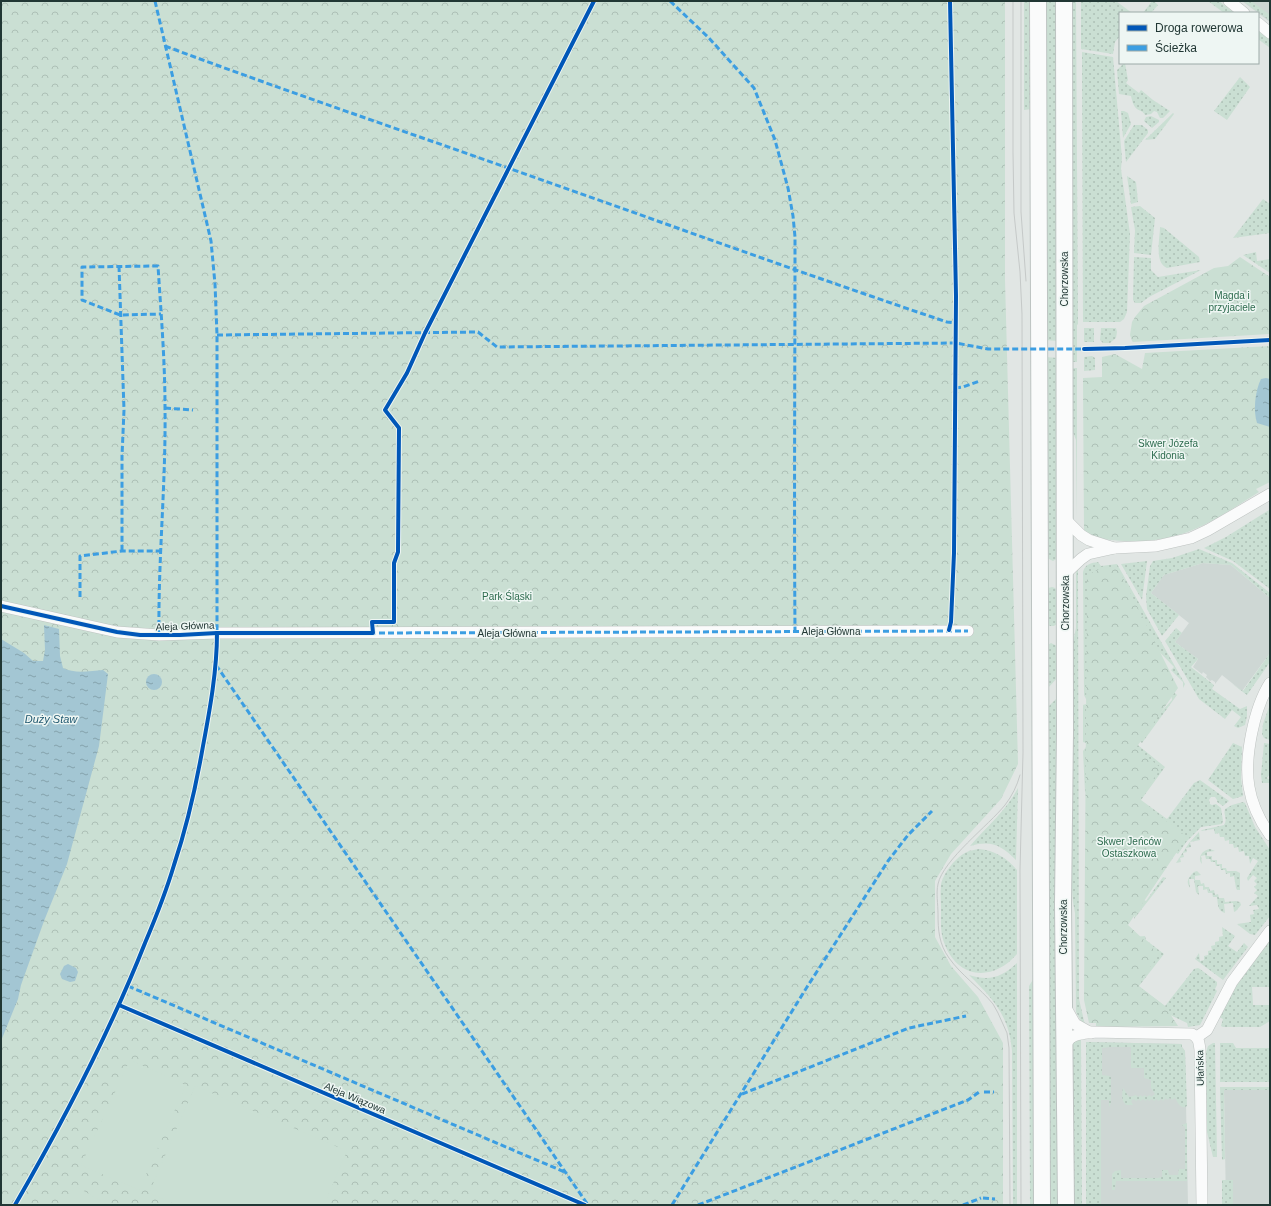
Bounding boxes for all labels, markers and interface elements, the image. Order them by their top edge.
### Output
legend [1119,12,1259,64]
text: Droga rowerowa [1155,21,1243,35]
text: Ścieżka [1155,40,1197,55]
street label: Chorzowska [1059,251,1070,307]
park label: Magda i przyjaciele [1208,290,1256,313]
park label: Skwer Józefa Kidonia [1138,438,1198,461]
street label: Chorzowska [1060,575,1071,631]
park label: Park Śląski [482,590,532,602]
street label: Aleja Główna [155,619,215,633]
street label: Aleja Główna [802,626,861,637]
street label: Aleja Główna [478,628,537,639]
water label: Duży Staw [25,713,78,725]
park label: Skwer Jeńców Ostaszkowa [1097,836,1162,859]
street label: Chorzowska [1058,899,1069,955]
street label: Ułańska [1194,1049,1206,1086]
street label: Aleja Wiązowa [323,1080,388,1116]

